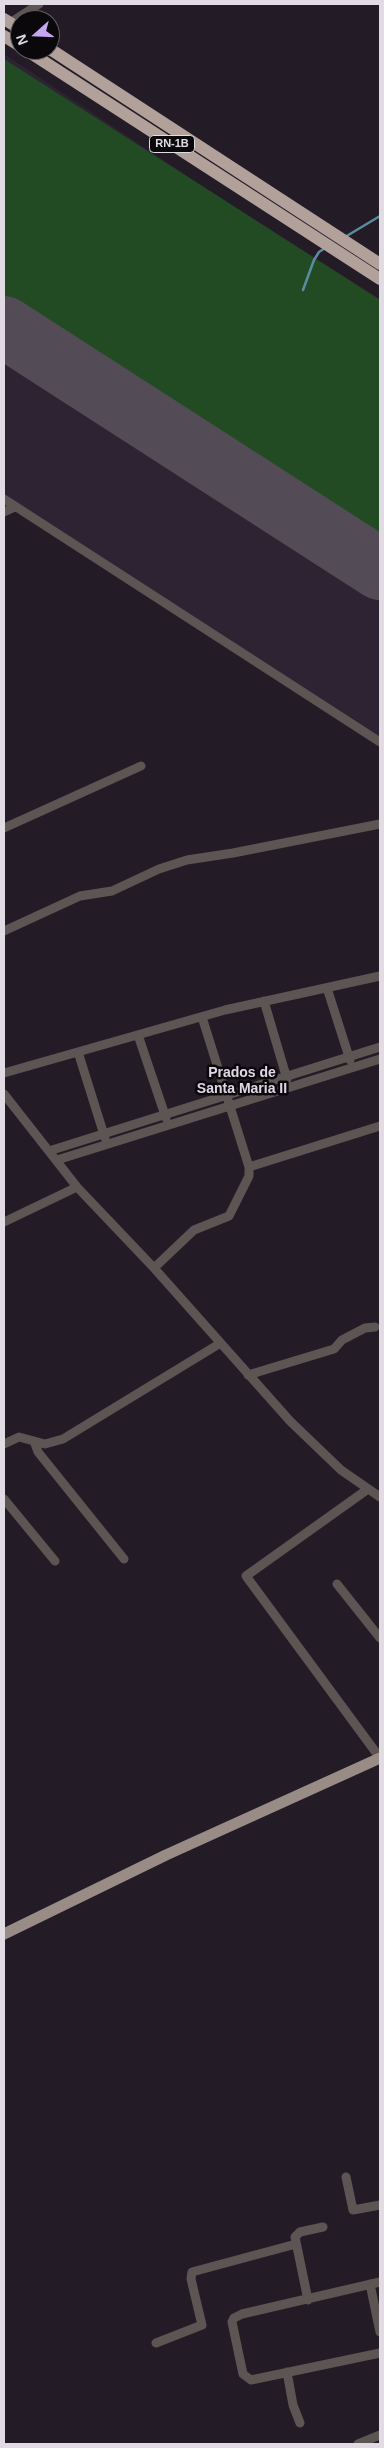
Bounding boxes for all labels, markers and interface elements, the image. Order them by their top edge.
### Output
north arrow [10,10,60,60]
text: N [13,32,31,47]
road number: RN-1B [150,136,194,152]
district label: Prados de Santa Maria II [197,1065,287,1098]

